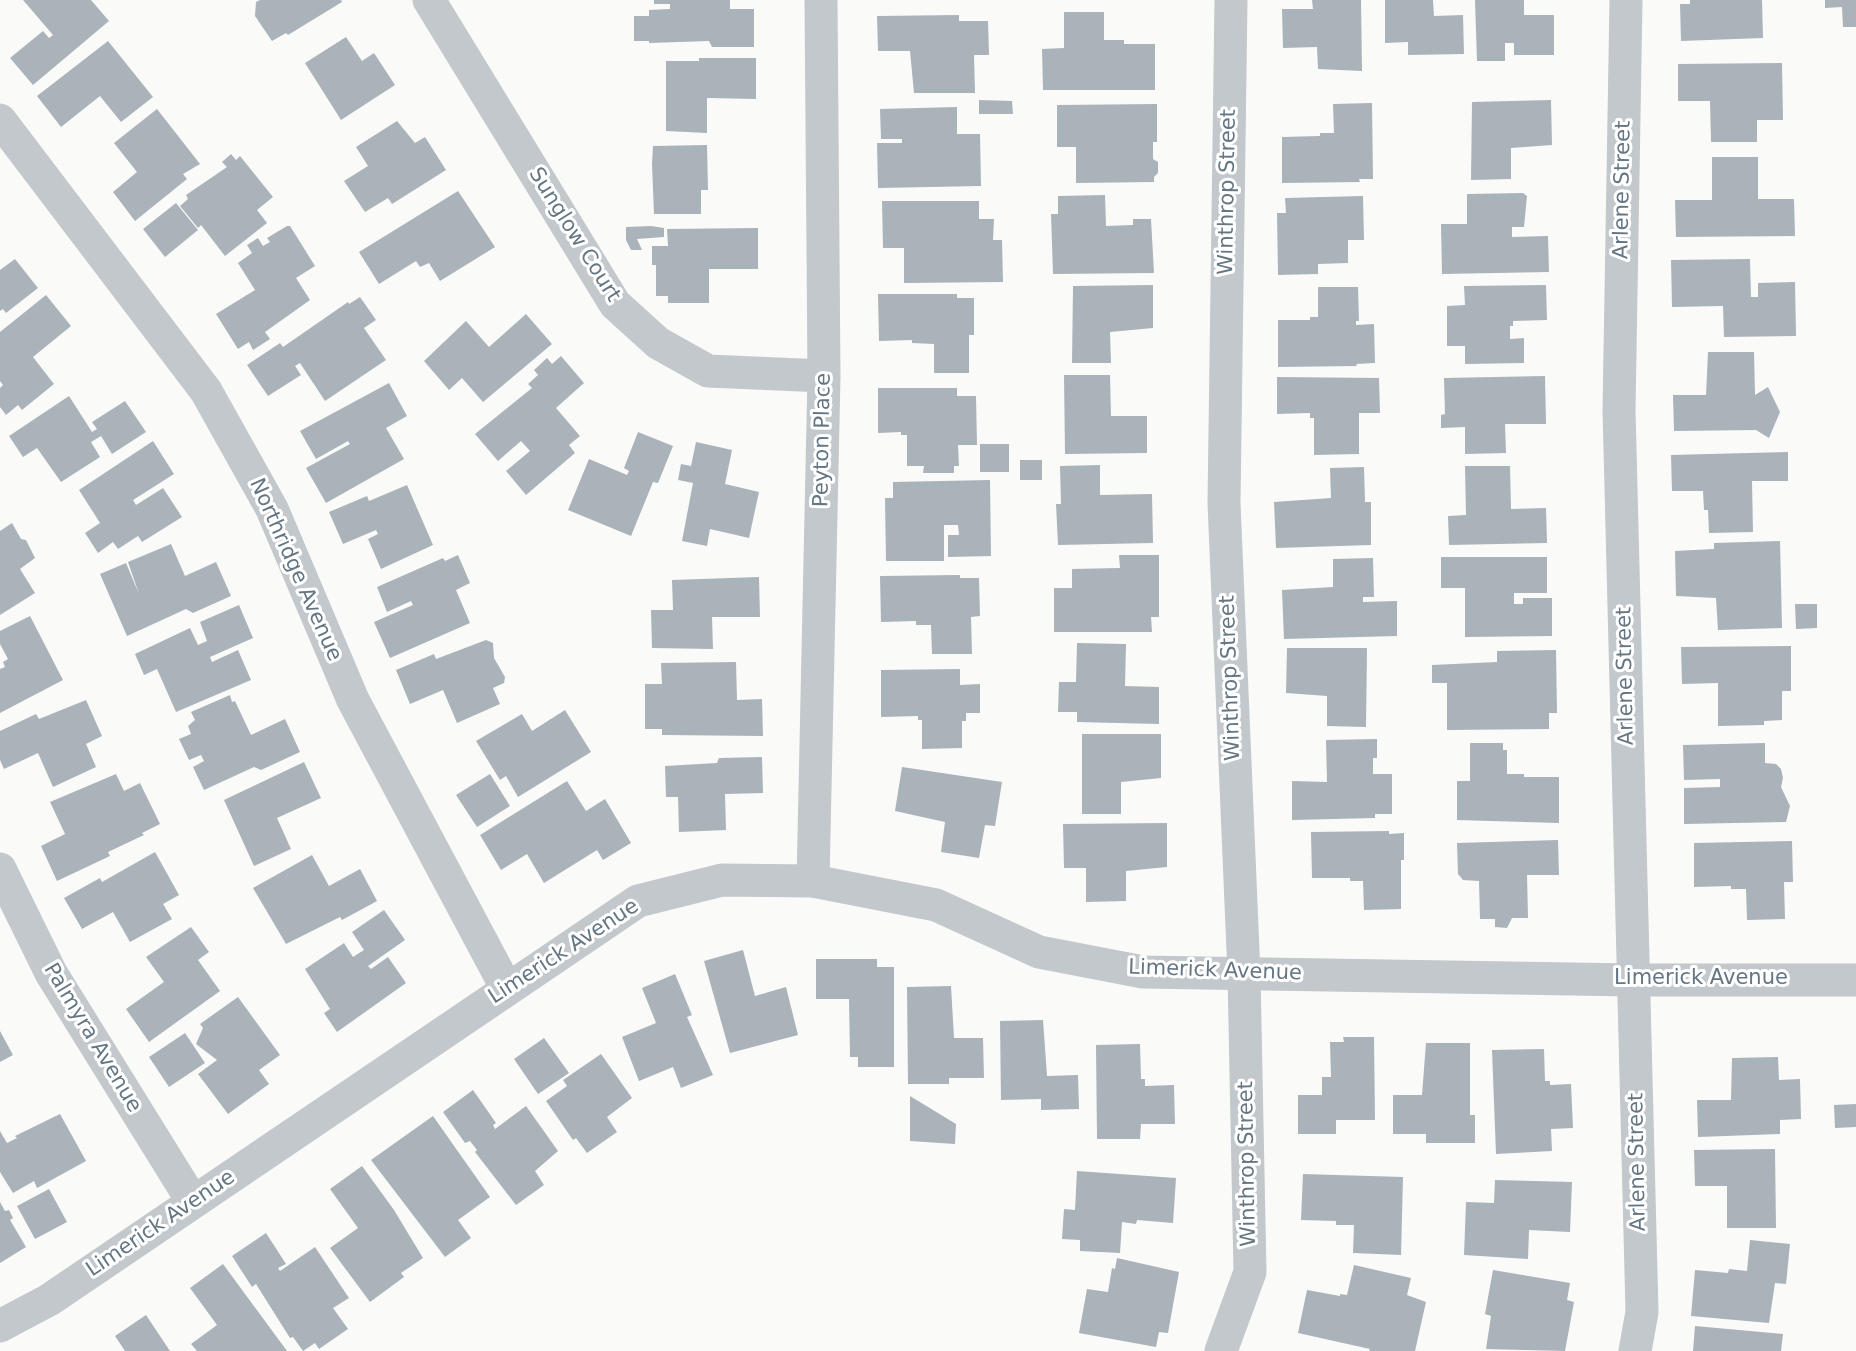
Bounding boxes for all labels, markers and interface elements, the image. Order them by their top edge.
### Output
street label: Winthrop Street [1214,109,1242,275]
street label: Arlene Street [1609,121,1637,259]
street label: Sunglow Court [523,163,625,307]
street label: Peyton Place [809,373,837,507]
street label: Northridge Avenue [243,475,347,665]
street label: Winthrop Street [1216,595,1246,761]
street label: Arlene Street [1612,607,1640,745]
street label: Limerick Avenue [484,894,644,1010]
street label: Limerick Avenue [1128,955,1302,987]
street label: Palmyra Avenue [38,959,146,1117]
street label: Limerick Avenue [1614,966,1788,992]
street label: Winthrop Street [1234,1081,1262,1247]
street label: Arlene Street [1624,1093,1652,1231]
street label: Limerick Avenue [82,1165,240,1283]

